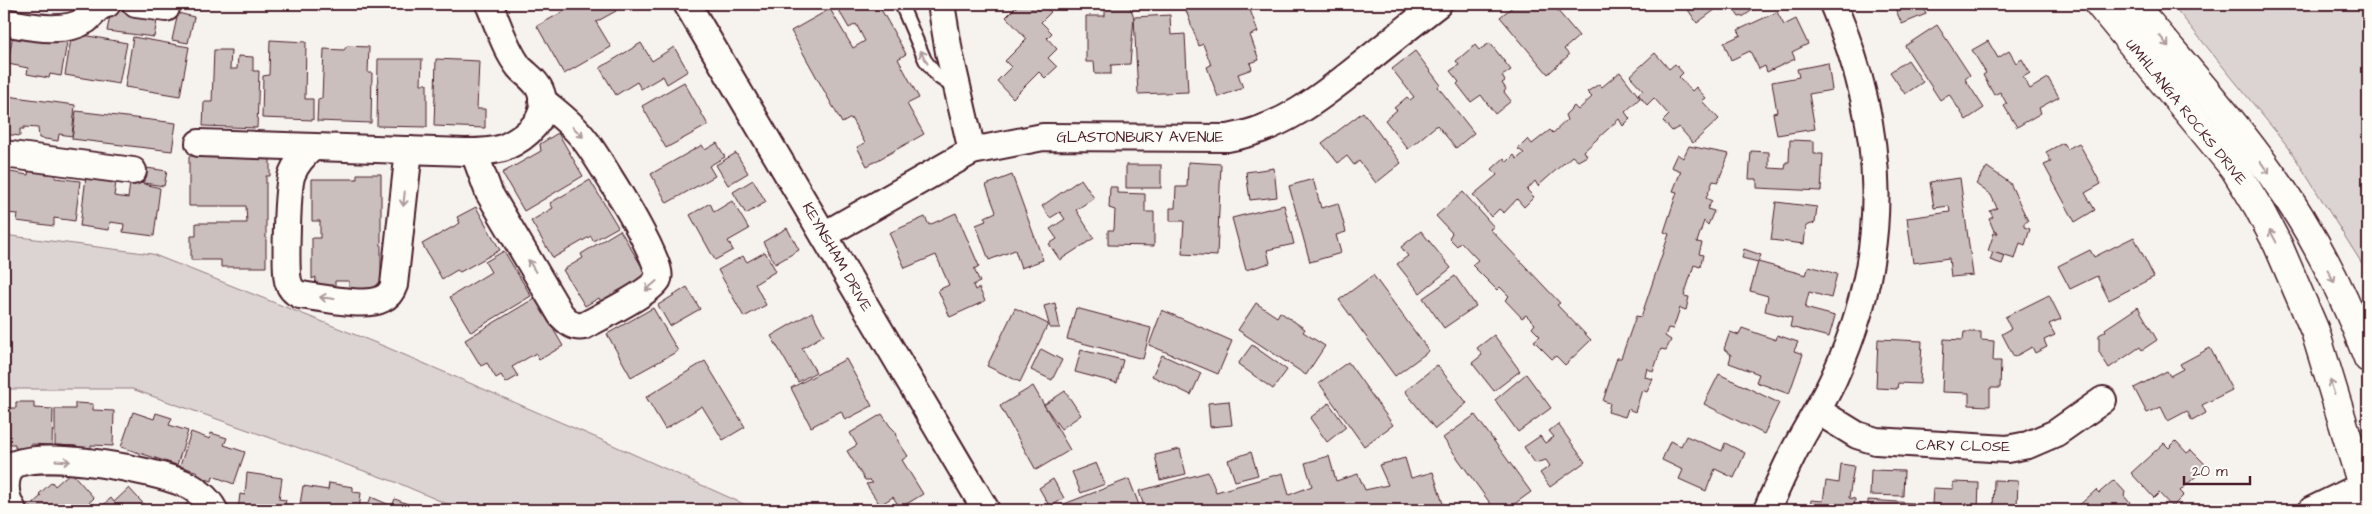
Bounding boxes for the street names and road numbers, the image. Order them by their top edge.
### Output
street label: UMHLANGA ROCKS DRIVE [2120,35,2252,190]
street label: GLASTONBURY AVENUE [1056,127,1224,148]
street label: KEYNSHAM DRIVE [797,198,877,316]
street label: CARY CLOSE [1916,435,2011,457]

